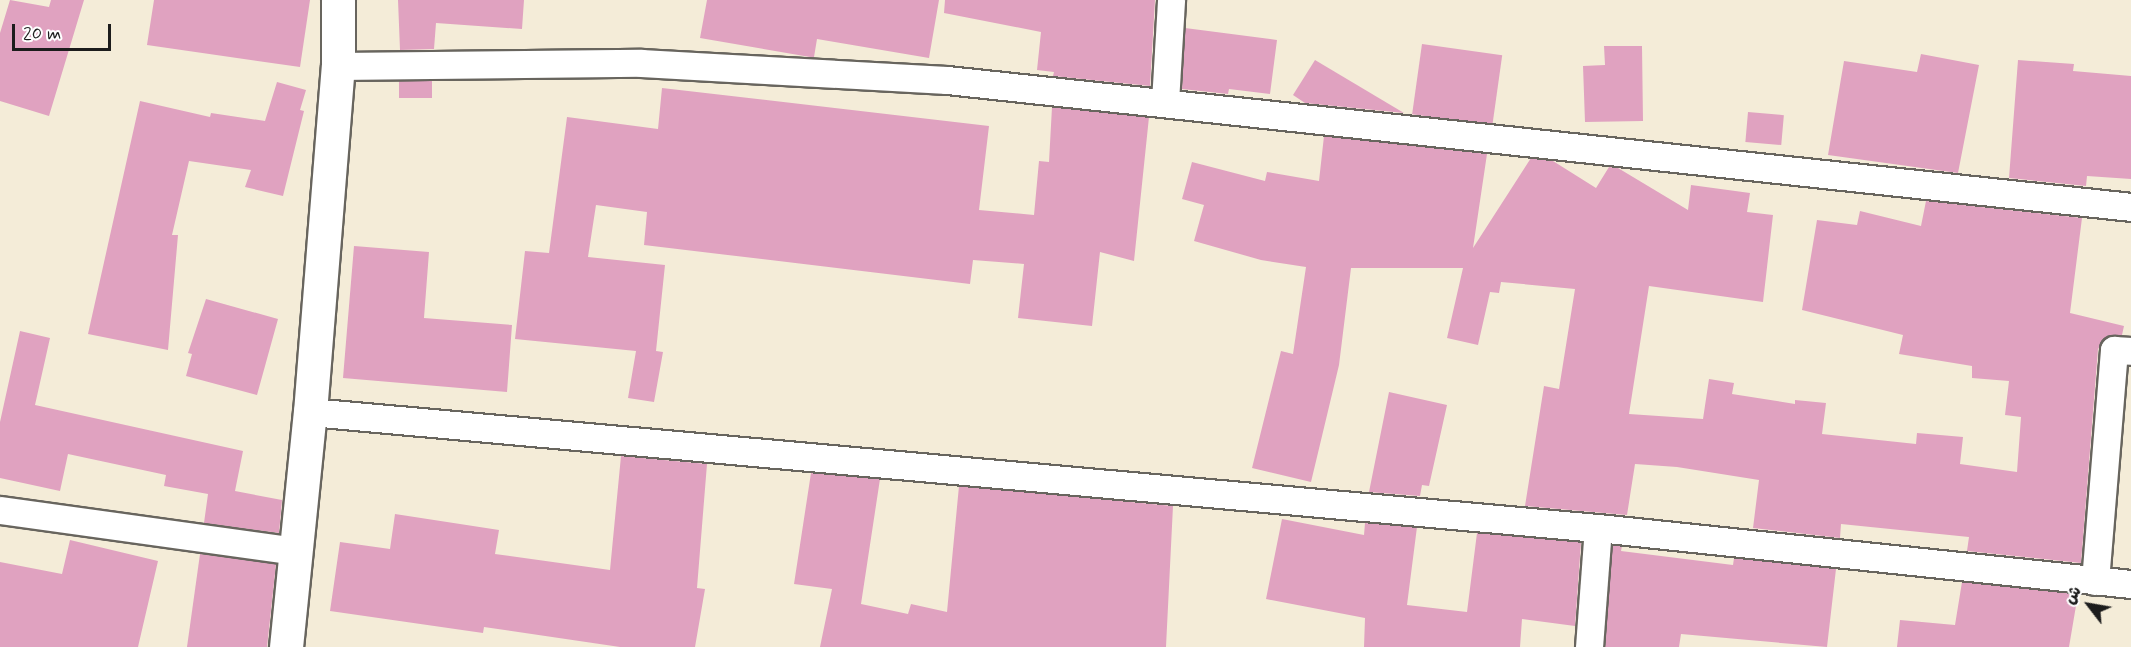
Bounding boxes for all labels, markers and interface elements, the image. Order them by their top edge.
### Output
scale bar [15,12,114,50]
text: 20 m [23,22,61,46]
north arrow [2059,575,2119,635]
text: ش [2060,583,2087,608]

